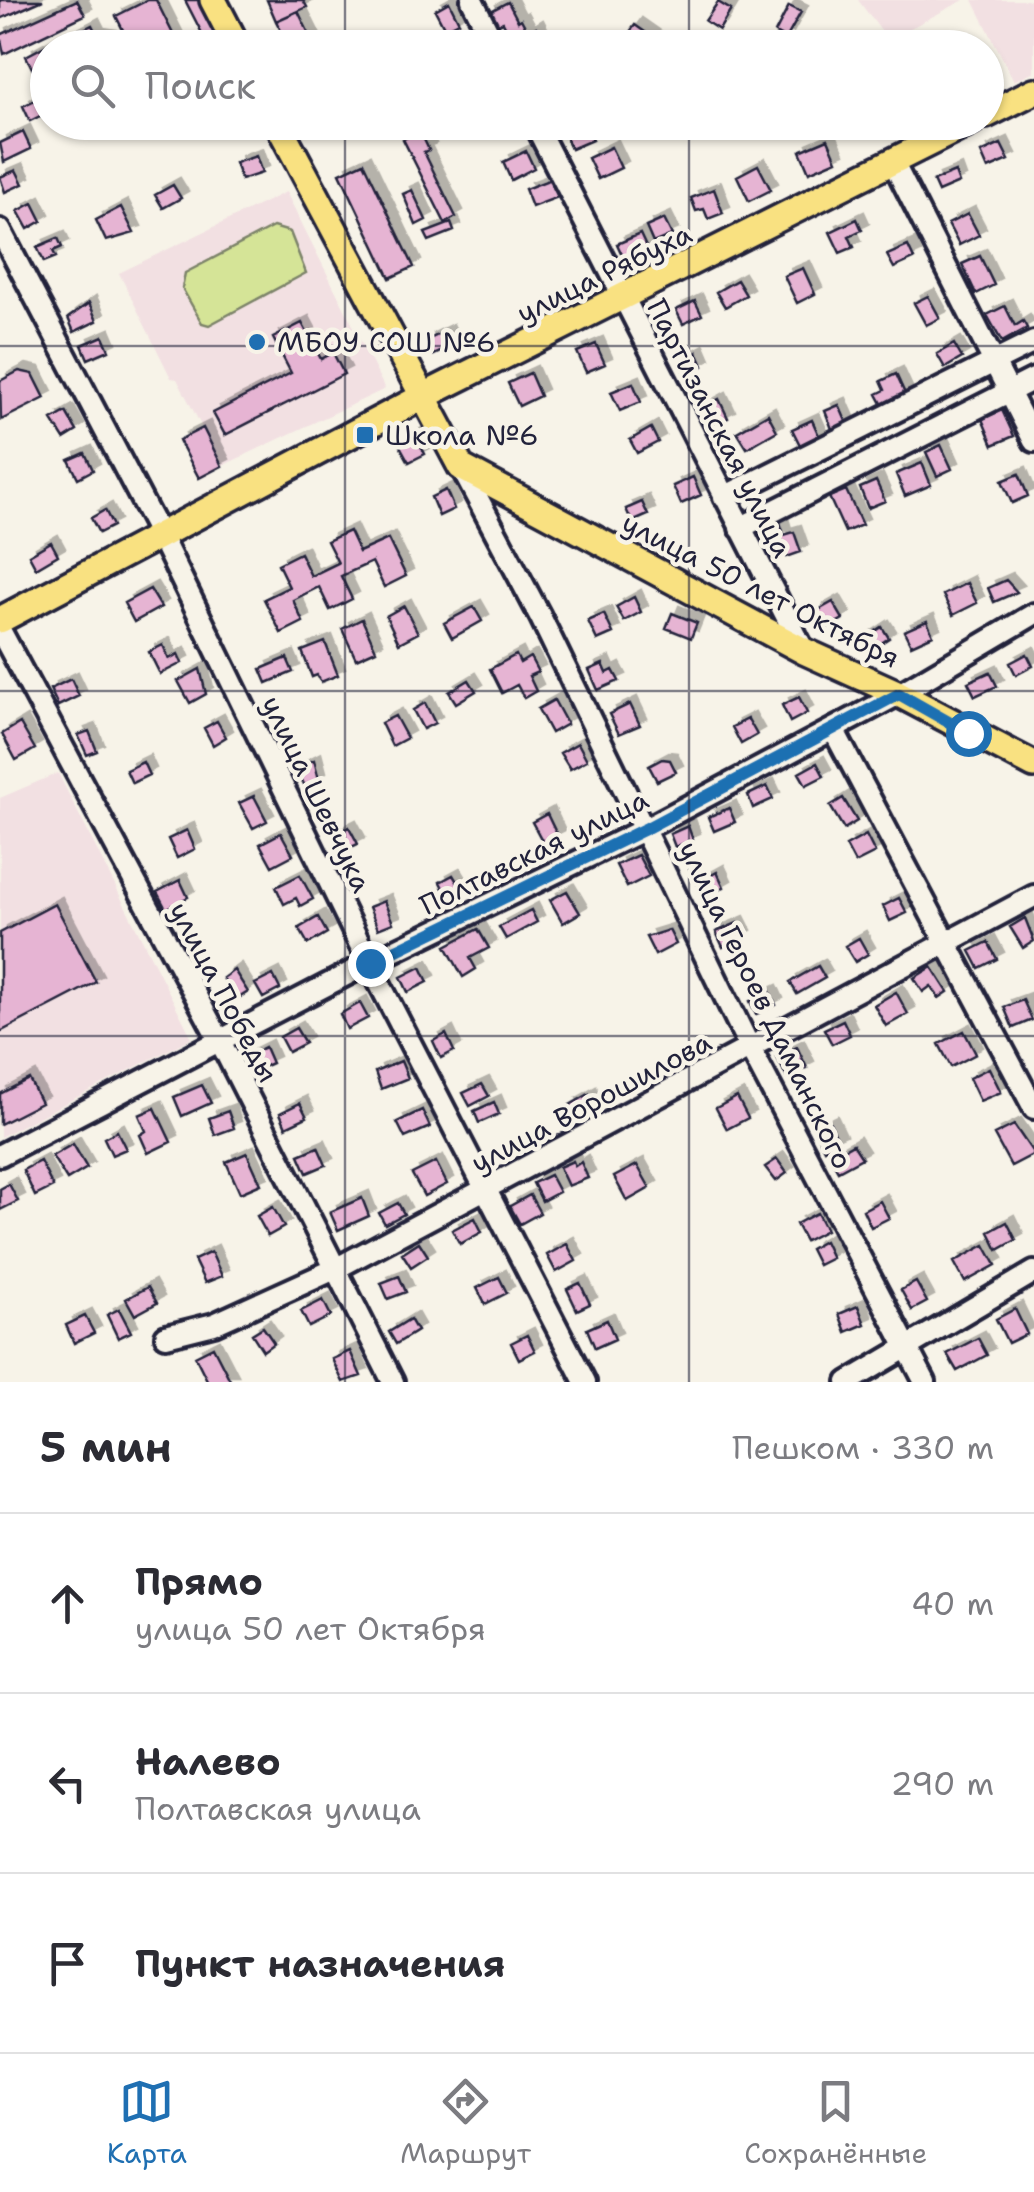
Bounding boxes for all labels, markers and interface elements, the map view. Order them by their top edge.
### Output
search box [30,30,1004,140]
icon: search [65,58,120,113]
text: Поиск [145,60,256,111]
street label: улица Рябуха [510,214,698,332]
street label: Партизанская улица [638,292,802,564]
place label: МБОУ СОШ №6 [277,323,496,361]
marker: МБОУ СОШ №6 [246,331,268,353]
place label: Школа №6 [385,416,539,454]
marker: Школа №6 [354,424,376,446]
street label: улица 50 лет Октября [616,503,906,677]
street label: улица Шевчука [253,689,381,899]
route start [946,711,992,757]
street label: Полтавская улица [413,780,655,924]
street label: улица Героев Даманского [670,835,862,1175]
street label: улица Победы [160,895,288,1089]
route end [348,941,394,987]
street label: улица Ворошилова [464,1022,718,1182]
text: 5 мин [40,1419,172,1475]
text: Пешком · 330 m [732,1426,994,1469]
text: Прямо [135,1556,263,1607]
icon: ahead [40,1576,95,1631]
text: 40 m [911,1582,994,1625]
text: улица 50 лет Октября [135,1607,486,1650]
text: Налево [135,1736,281,1787]
icon: left [40,1756,95,1811]
text: 290 m [891,1762,994,1805]
text: Полтавская улица [135,1787,421,1830]
icon: arrive [40,1936,95,1991]
text: Пункт назначения [135,1938,505,1989]
tab: Карта [107,2074,187,2172]
tab: Маршрут [400,2074,531,2172]
tab: Сохранённые [744,2074,927,2172]

